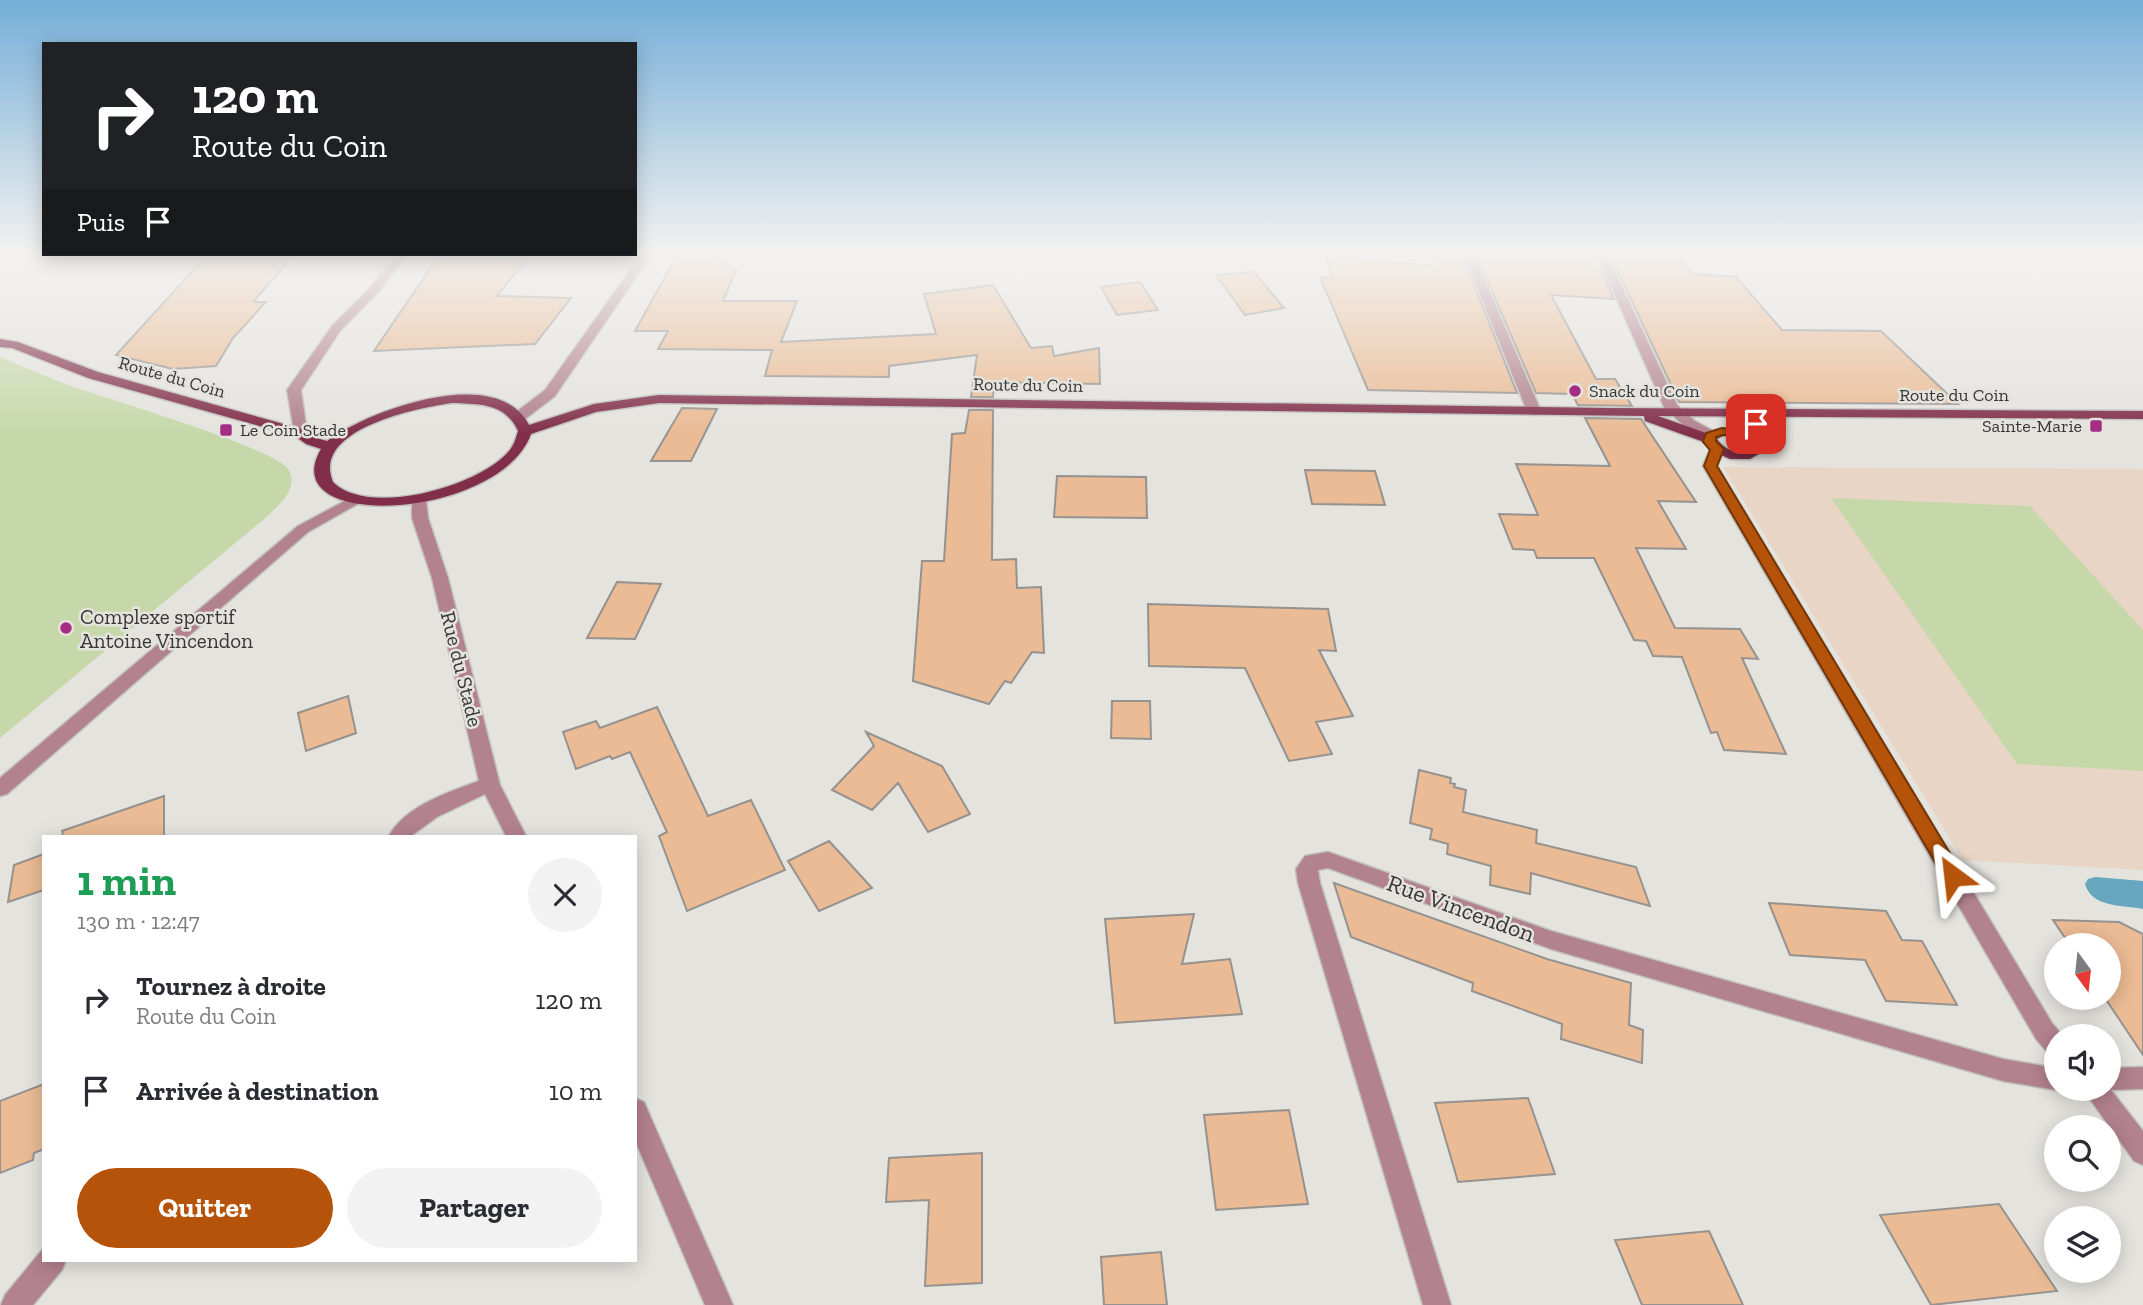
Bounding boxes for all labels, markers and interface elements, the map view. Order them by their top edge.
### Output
text: 120 m [192,67,318,126]
icon: right [77,70,168,161]
text: Route du Coin [192,127,387,165]
icon: arrive [139,203,177,241]
text: Puis [77,206,125,238]
street label: Route du Coin [116,351,228,403]
street label: Route du Coin [973,373,1084,397]
place label: Snack du Coin [1589,380,1700,402]
marker: Snack du Coin [1567,383,1583,399]
street label: Route du Coin [1899,384,2010,406]
pin [1726,394,1786,454]
icon: arrive [1737,405,1775,443]
place label: Sainte-Marie [1982,415,2082,437]
marker: Sainte-Marie [2088,418,2104,434]
place label: Le Coin Stade [240,419,346,441]
marker: Le Coin Stade [218,422,234,438]
place label: Complexe sportif Antoine Vincendon [80,604,253,653]
street label: Rue du Stade [436,609,488,729]
marker: Complexe sportif Antoine Vincendon [58,620,74,636]
position arrow [1916,839,1990,913]
text: 1 min [77,855,176,906]
button: close [528,858,602,932]
street label: Rue Vincendon [1383,868,1539,948]
text: 130 m · 12:47 [77,907,200,935]
north arrow [2044,933,2121,1010]
map controls [2044,933,2121,1283]
text: Tournez à droite [136,970,326,1002]
icon: right [77,981,115,1019]
text: 120 m [535,984,602,1016]
text: Route du Coin [136,1002,276,1030]
button: sound [2044,1024,2121,1101]
icon: arrive [77,1072,115,1110]
text: Arrivée à destination [136,1075,379,1107]
text: 10 m [549,1075,602,1107]
button: search [2044,1115,2121,1192]
button: Quitter [77,1168,333,1248]
button: Partager [347,1168,602,1248]
button: layers [2044,1206,2121,1283]

